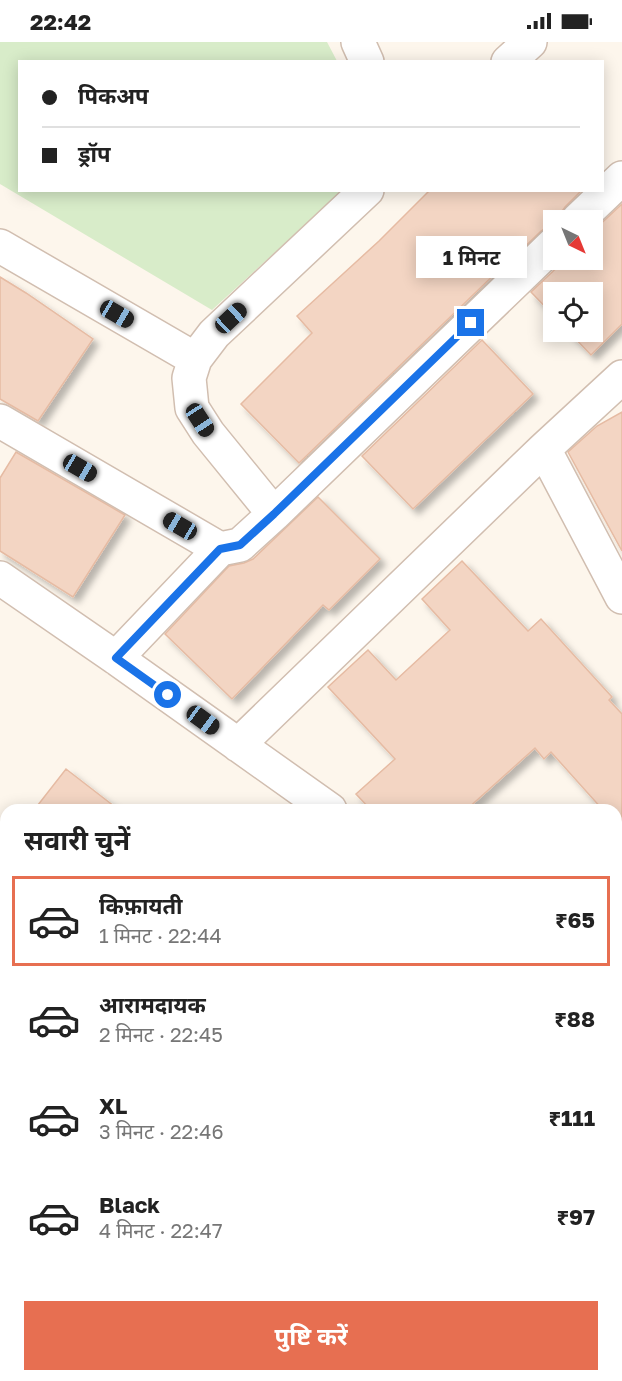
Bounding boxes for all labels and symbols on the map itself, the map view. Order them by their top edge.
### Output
north arrow [543,210,603,270]
callout: 1 मिनट [416,236,526,278]
car [97,297,137,331]
car [212,299,250,337]
route end [457,309,484,336]
car [183,400,217,440]
car [60,451,100,485]
car [160,509,200,543]
route start [154,681,181,708]
car [183,702,223,738]

